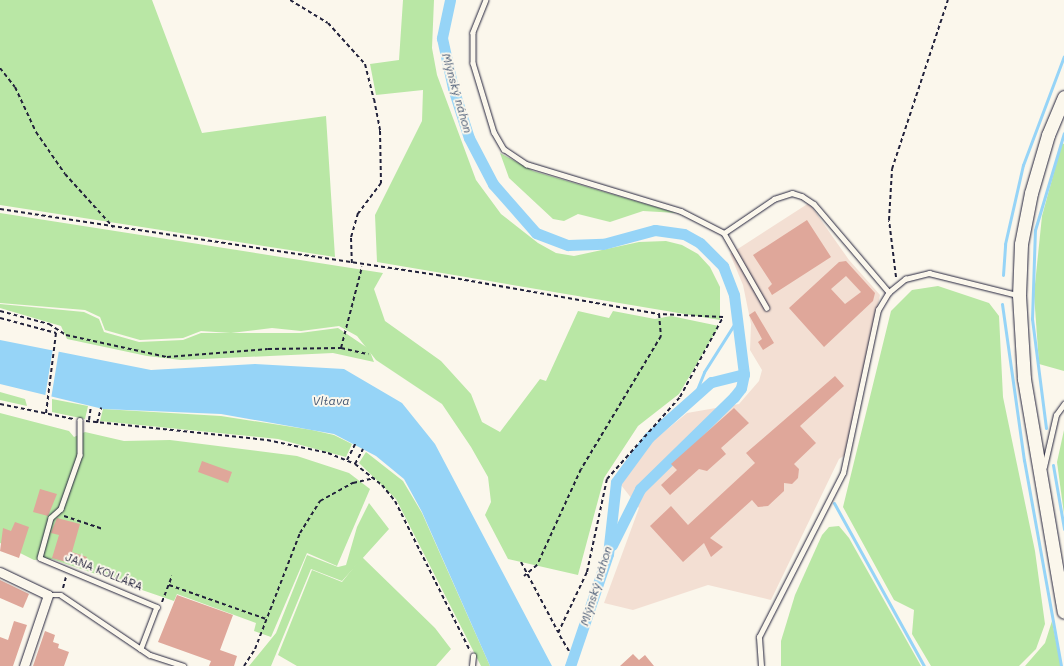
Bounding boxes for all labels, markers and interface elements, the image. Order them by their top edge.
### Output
water label: Mlýnský náhon [439,51,475,135]
water label: Vltava [312,394,350,408]
water label: Mlýnský náhon [577,544,615,628]
street label: JANA KOLLÁRA [63,550,145,594]

